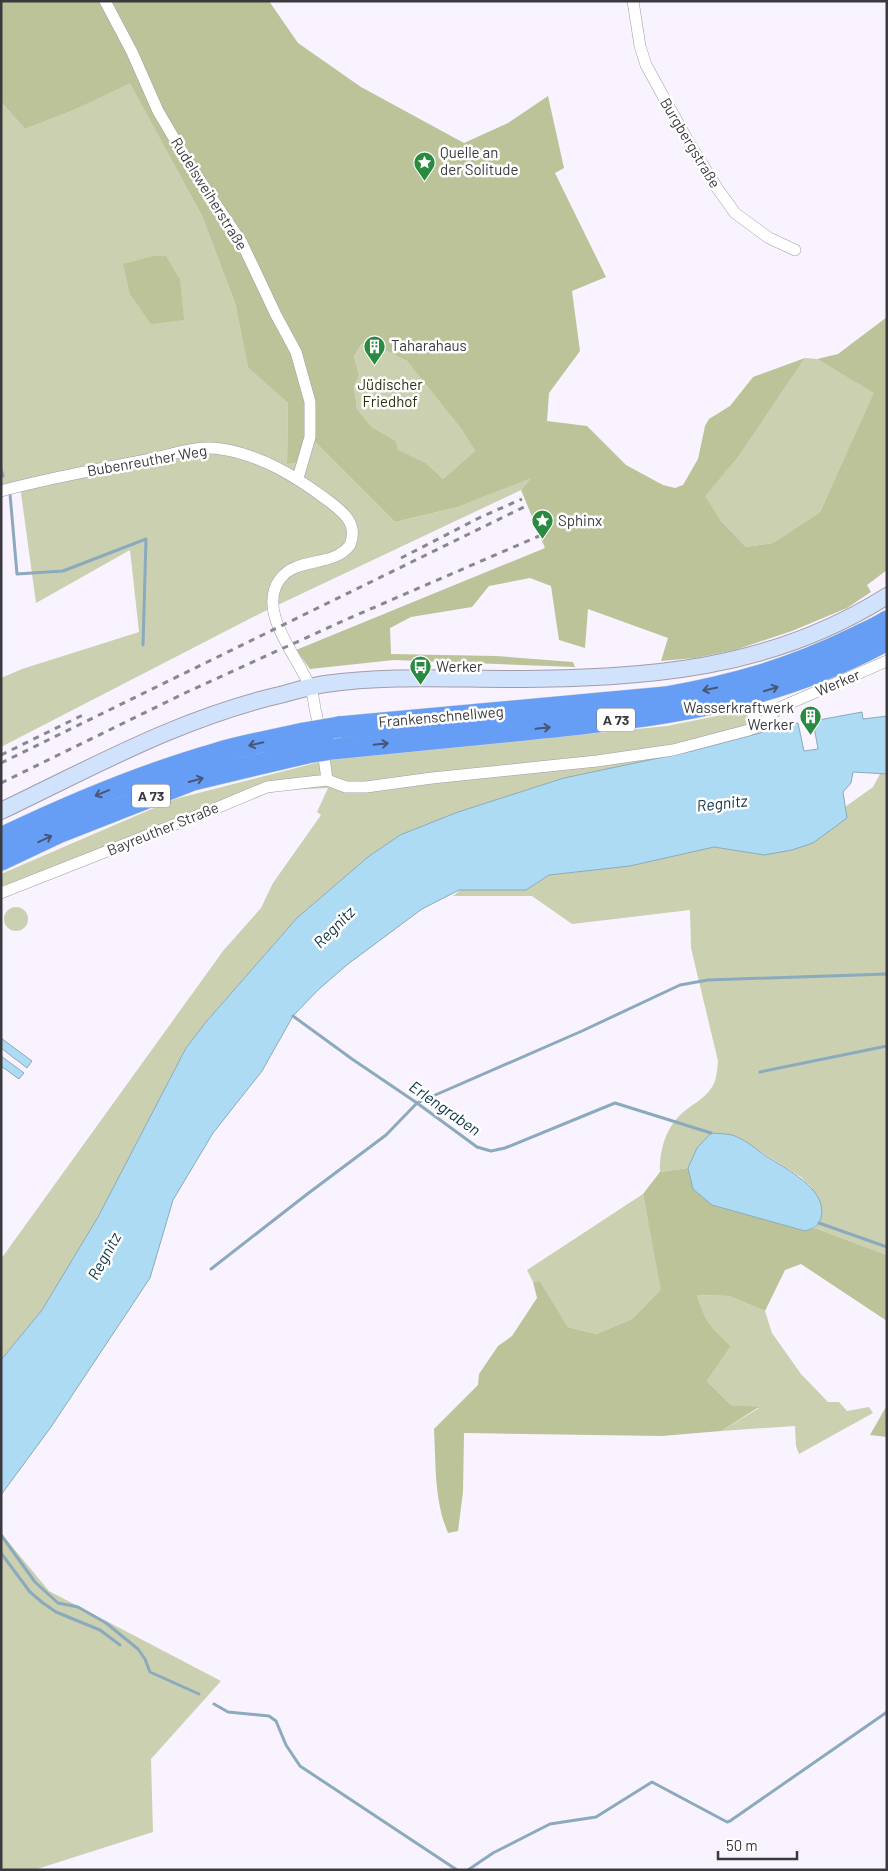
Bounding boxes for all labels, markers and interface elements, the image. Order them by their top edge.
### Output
street label: Burgbergstraße [657,94,725,191]
street label: Rudelsweiherstraße [168,134,252,253]
place label: Quelle an der Solitude [440,143,519,178]
place icon: Quelle an der Solitude [412,150,436,181]
building icon: Taharahaus [363,334,387,365]
place label: Taharahaus [391,336,467,354]
park label: Jüdischer Friedhof [357,375,423,410]
street label: Bubenreuther Weg [86,441,208,479]
place icon: Sphinx [530,509,554,540]
place label: Sphinx [558,511,602,529]
bus stop icon: Werker [408,655,432,686]
place label: Werker [436,657,483,675]
street label: Werker [813,664,863,699]
one-way arrow [763,684,779,694]
one-way arrow [702,685,718,694]
place label: Wasserkraftwerk Werker [683,698,795,733]
street label: Frankenschnellweg [378,702,504,730]
building icon: Wasserkraftwerk Werker [798,705,822,736]
road number: A 73 [597,708,635,732]
one-way arrow [534,723,550,733]
one-way arrow [373,739,389,749]
one-way arrow [248,740,264,749]
one-way arrow [188,774,204,784]
road number: A 73 [132,784,170,808]
one-way arrow [95,789,110,799]
water label: Regnitz [696,790,749,815]
street label: Bayreuther Straße [104,797,221,859]
one-way arrow [37,834,52,843]
water label: Regnitz [309,901,359,951]
water label: Erlengraben [406,1076,485,1139]
water label: Regnitz [83,1228,125,1283]
scale bar [718,1828,797,1860]
text: 50 m [726,1836,758,1854]

